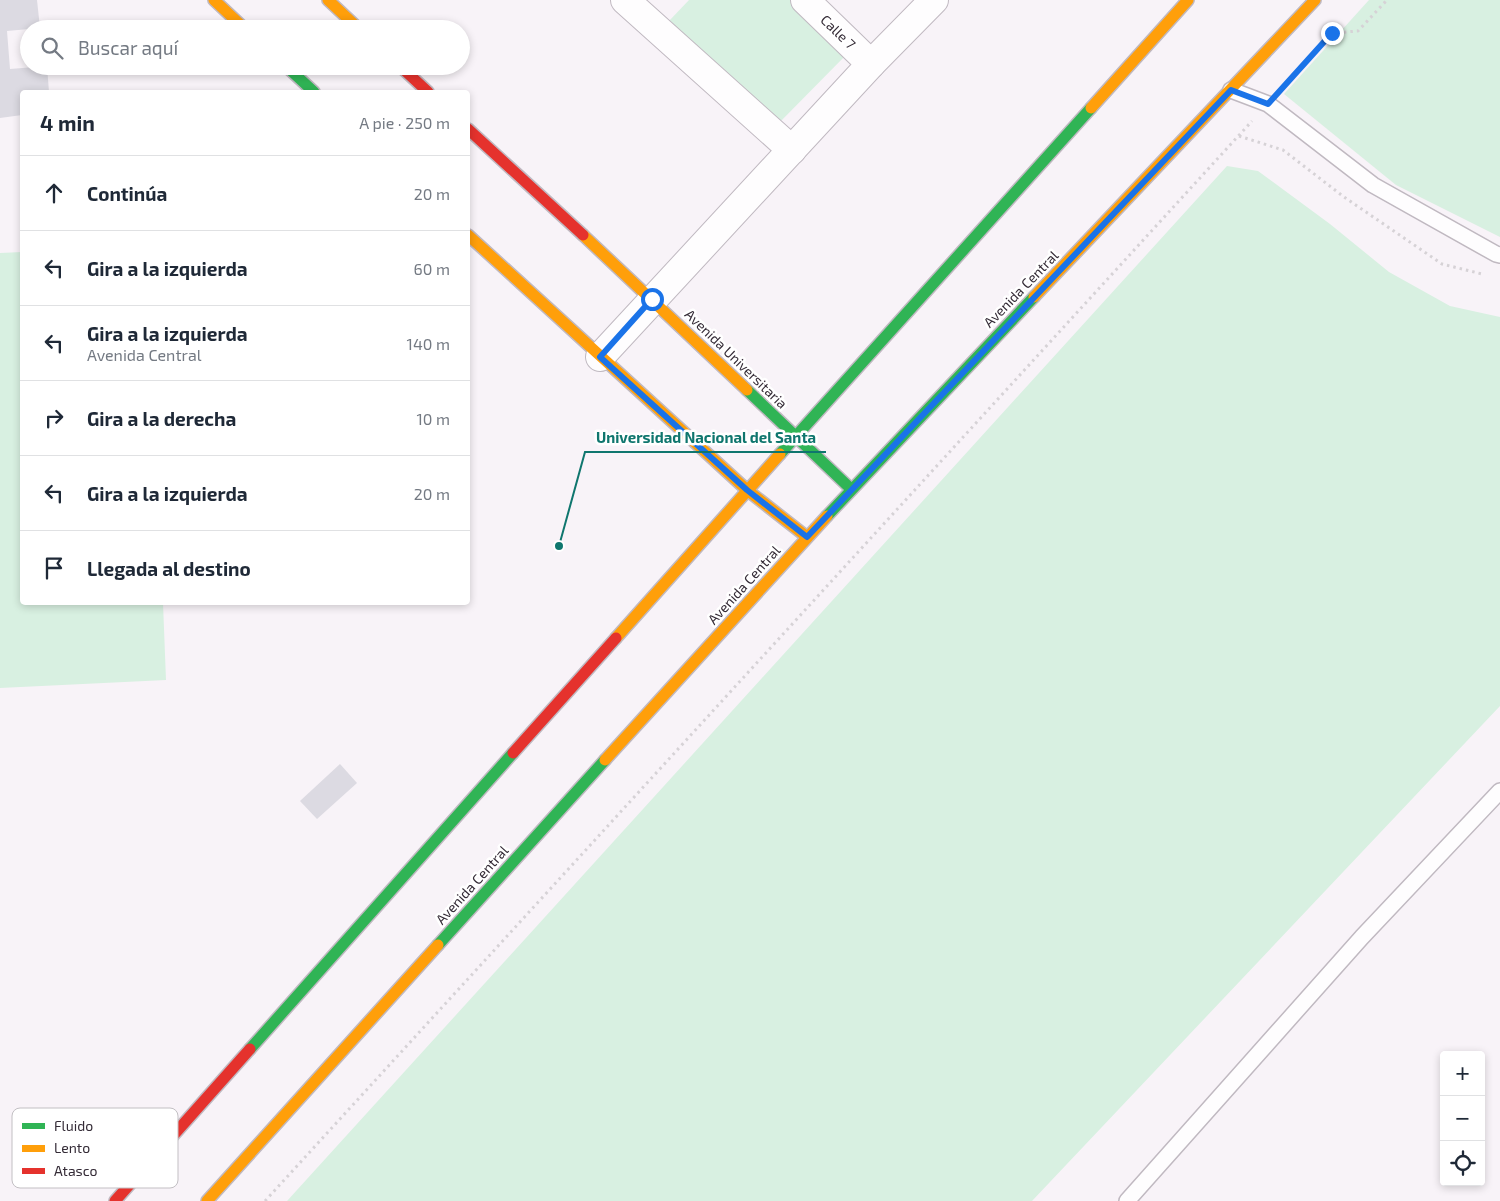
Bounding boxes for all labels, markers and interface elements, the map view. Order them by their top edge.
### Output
street label: Calle 7 [817,11,859,52]
search box [20,20,470,75]
route end [1321,22,1344,45]
icon: search [38,34,66,62]
text: Buscar aquí [78,36,178,59]
text: 4 min [40,110,95,135]
text: A pie · 250 m [359,113,450,132]
icon: ahead [40,179,68,207]
text: Continúa [87,182,167,205]
text: 20 m [414,184,450,203]
street label: Avenida Central [980,246,1062,331]
icon: left [40,254,68,282]
text: Gira a la izquierda [87,257,248,280]
text: 60 m [414,259,450,278]
route start [641,288,664,311]
street label: Avenida Universitaria [682,305,791,412]
text: Gira a la izquierda [87,322,248,345]
icon: left [40,329,68,357]
text: 140 m [407,334,450,353]
text: Avenida Central [87,345,201,364]
icon: right [40,404,68,432]
text: Gira a la derecha [87,407,236,430]
text: 10 m [416,409,450,428]
callout: Universidad Nacional del Santa [585,422,826,452]
text: Universidad Nacional del Santa [596,428,816,446]
icon: left [40,479,68,507]
text: Gira a la izquierda [87,482,248,505]
text: 20 m [414,484,450,503]
street label: Avenida Central [704,541,784,628]
icon: arrive [40,554,68,582]
text: Llegada al destino [87,557,251,580]
street label: Avenida Central [432,841,512,928]
map controls [1440,1051,1485,1186]
button: + [1440,1051,1485,1096]
button: − [1440,1096,1485,1141]
legend [12,1108,178,1188]
text: Fluido [54,1117,93,1134]
text: Lento [54,1139,90,1156]
button: locate [1440,1141,1485,1186]
text: Atasco [54,1162,97,1179]

